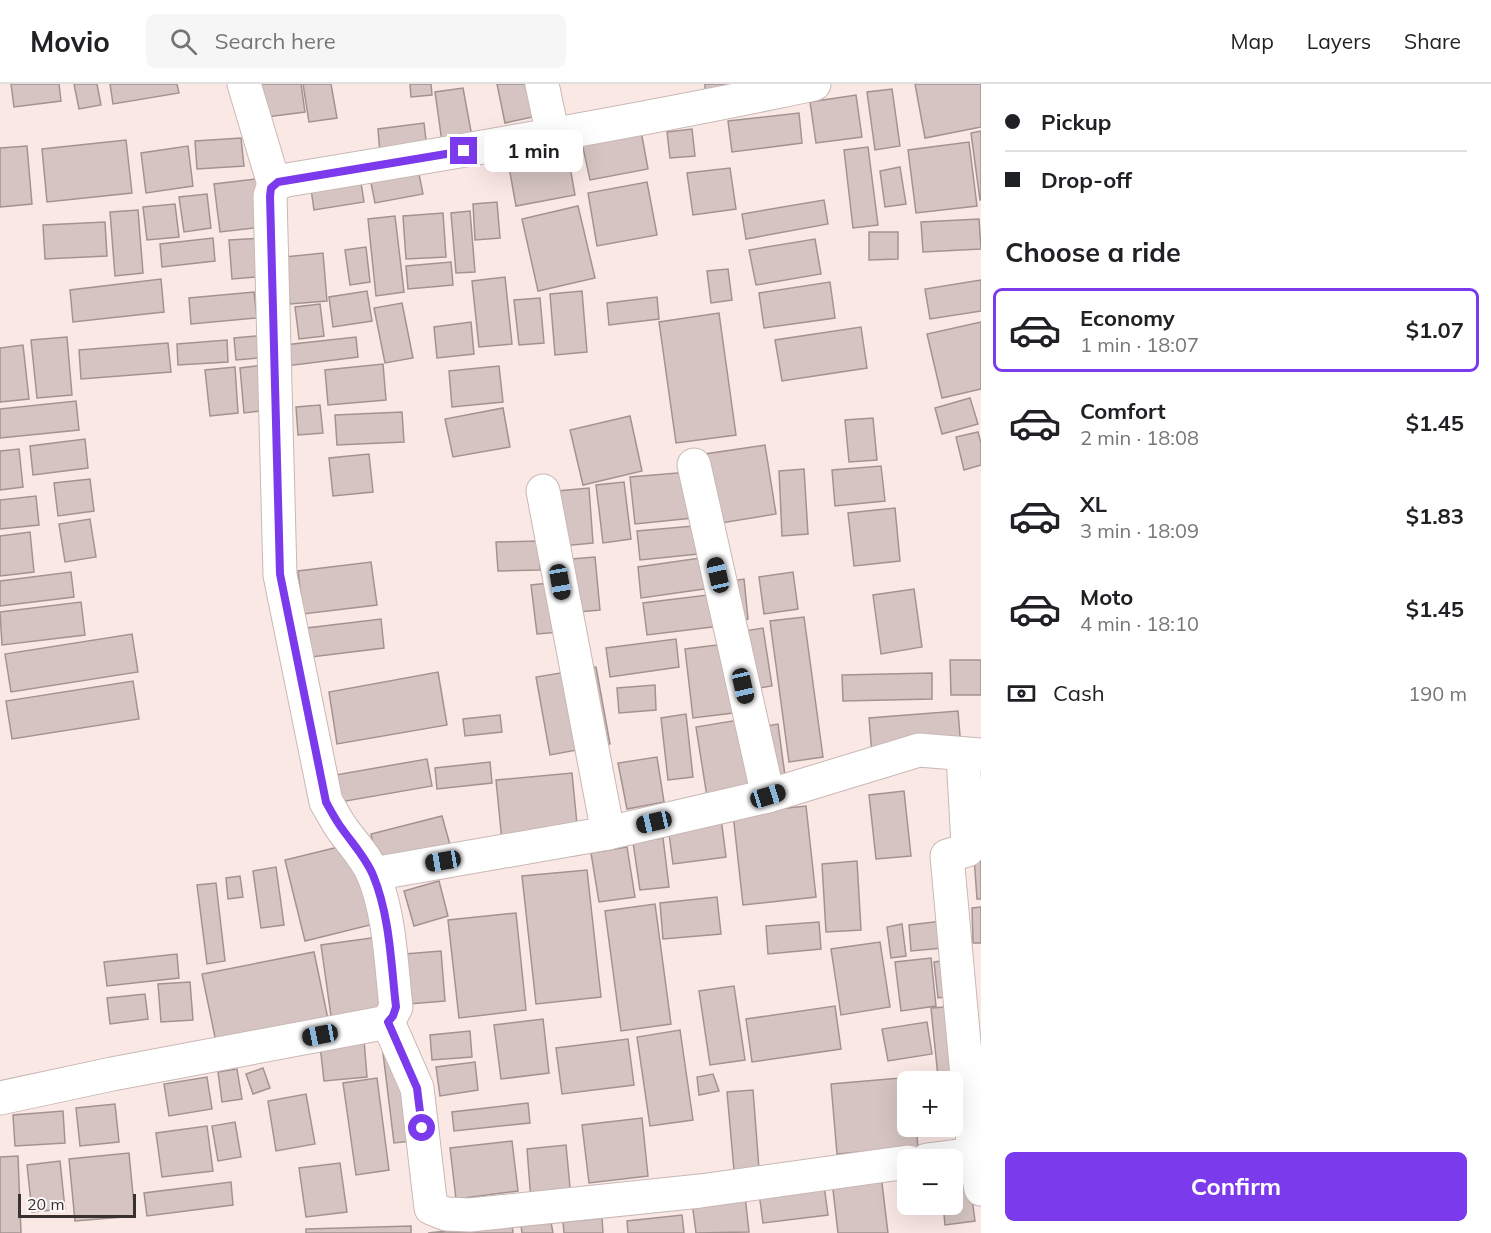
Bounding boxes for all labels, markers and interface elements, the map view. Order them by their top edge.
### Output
search box [146,14,566,68]
text: Movio [30,24,110,59]
icon: search [167,25,200,58]
text: Search here [215,27,336,55]
text: Map [1231,28,1274,54]
text: Layers [1307,28,1371,54]
text: Share [1404,28,1461,54]
text: Pickup [1041,108,1111,136]
callout: 1 min [485,130,584,172]
route end [450,137,477,164]
text: 1 min [507,138,560,163]
text: Drop-off [1041,166,1132,194]
text: Choose a ride [1005,235,1181,269]
icon: car [1008,303,1062,357]
text: Economy [1080,304,1175,332]
text: $1.07 [1406,316,1464,344]
text: 1 min · 18:07 [1080,332,1199,357]
icon: car [1008,396,1062,450]
text: Comfort [1080,397,1166,425]
text: $1.45 [1406,409,1464,437]
text: 2 min · 18:08 [1080,425,1199,450]
icon: car [1008,489,1062,543]
text: XL [1080,490,1107,518]
text: $1.83 [1406,502,1464,530]
text: 3 min · 18:09 [1080,518,1199,543]
car [705,555,731,595]
car [548,563,572,601]
icon: car [1008,582,1062,636]
text: Moto [1080,583,1133,611]
text: $1.45 [1406,595,1464,623]
text: 4 min · 18:10 [1080,611,1199,636]
car [730,666,756,706]
icon: cash [1005,677,1038,710]
text: Cash [1053,679,1105,707]
text: 190 m [1408,681,1467,706]
car [748,782,788,810]
car [634,809,674,835]
car [424,849,462,873]
car [301,1023,339,1047]
map controls [897,1071,963,1215]
button: + [897,1071,963,1137]
route start [408,1114,435,1141]
button: − [897,1149,963,1215]
button: Confirm [1005,1152,1467,1221]
scale bar [18,1191,136,1218]
text: 20 m [27,1194,64,1214]

